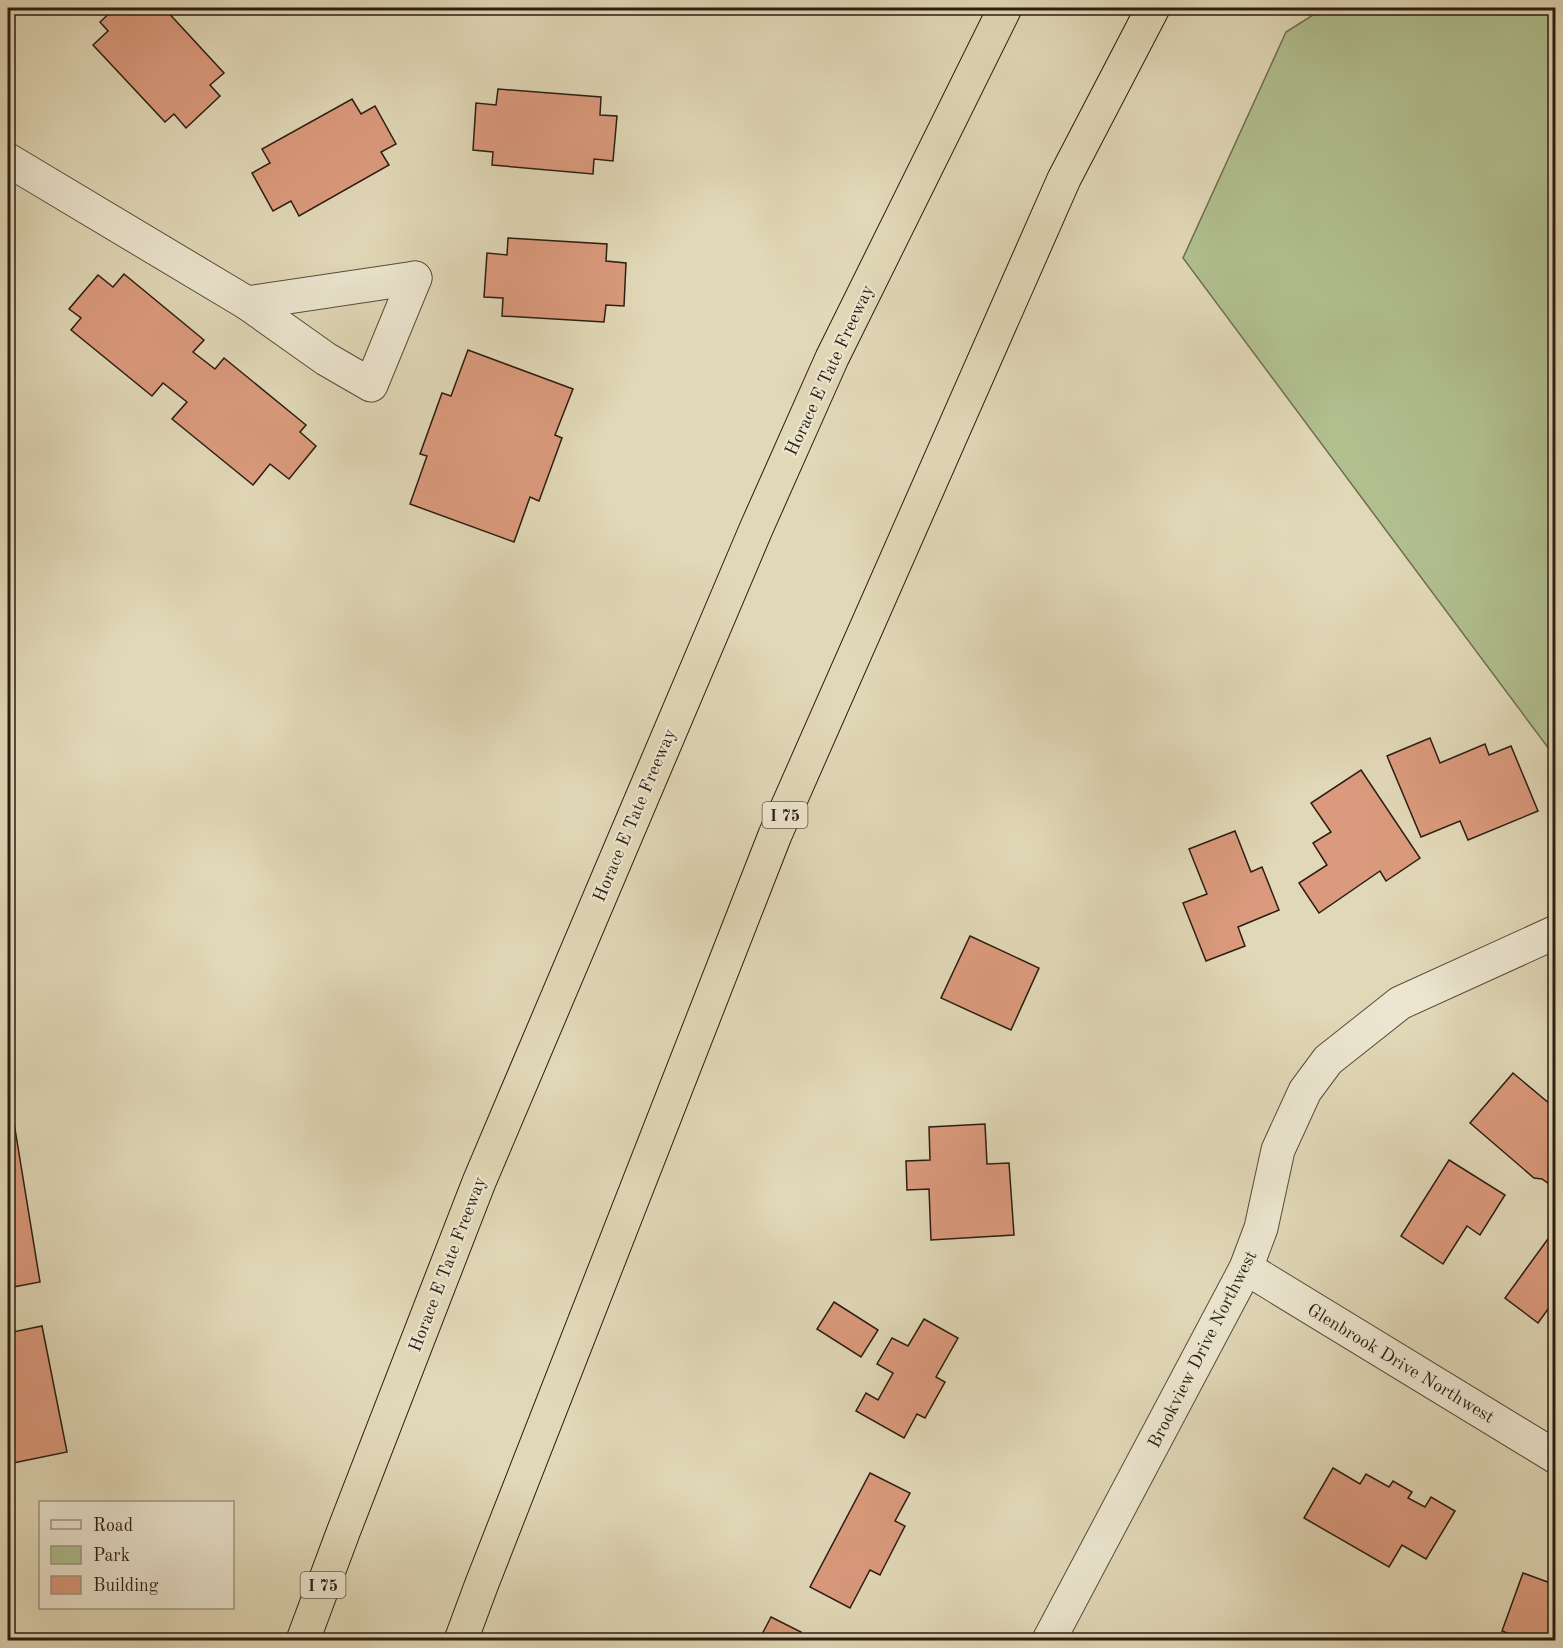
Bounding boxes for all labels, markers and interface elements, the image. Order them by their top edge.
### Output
street label: Horace E Tate Freeway [782,282,878,459]
street label: Horace E Tate Freeway [590,726,680,905]
road number: I 75 [762,802,808,828]
street label: Horace E Tate Freeway [406,1174,490,1354]
street label: Brookview Drive Northwest [1145,1248,1261,1451]
street label: Glenbrook Drive Northwest [1304,1301,1497,1427]
legend [39,1501,234,1609]
text: Road [93,1517,133,1535]
text: Park [93,1547,130,1565]
road number: I 75 [300,1572,346,1598]
text: Building [93,1577,159,1595]

